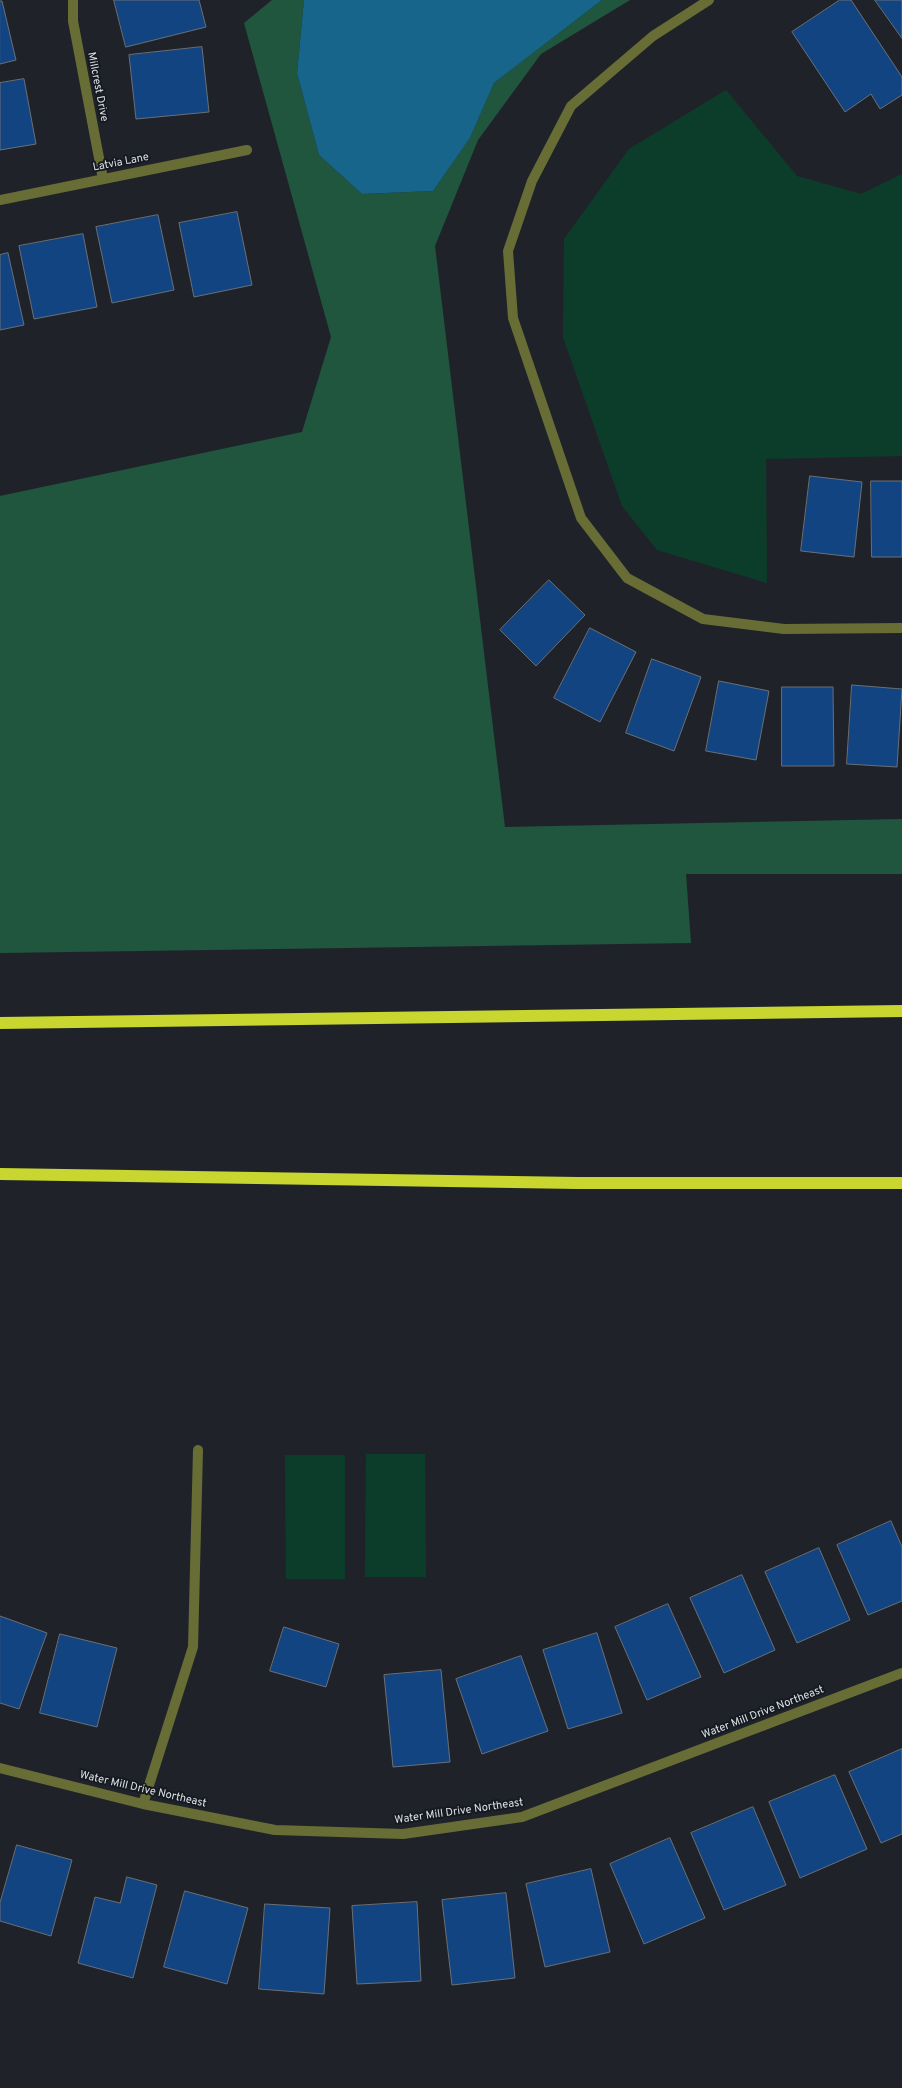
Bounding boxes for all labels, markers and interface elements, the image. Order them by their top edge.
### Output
street label: Millcrest Drive [84,51,110,123]
street label: Latvia Lane [92,151,150,175]
street label: Water Mill Drive Northeast [700,1684,826,1742]
street label: Water Mill Drive Northeast [78,1769,208,1811]
street label: Water Mill Drive Northeast [394,1796,524,1828]

